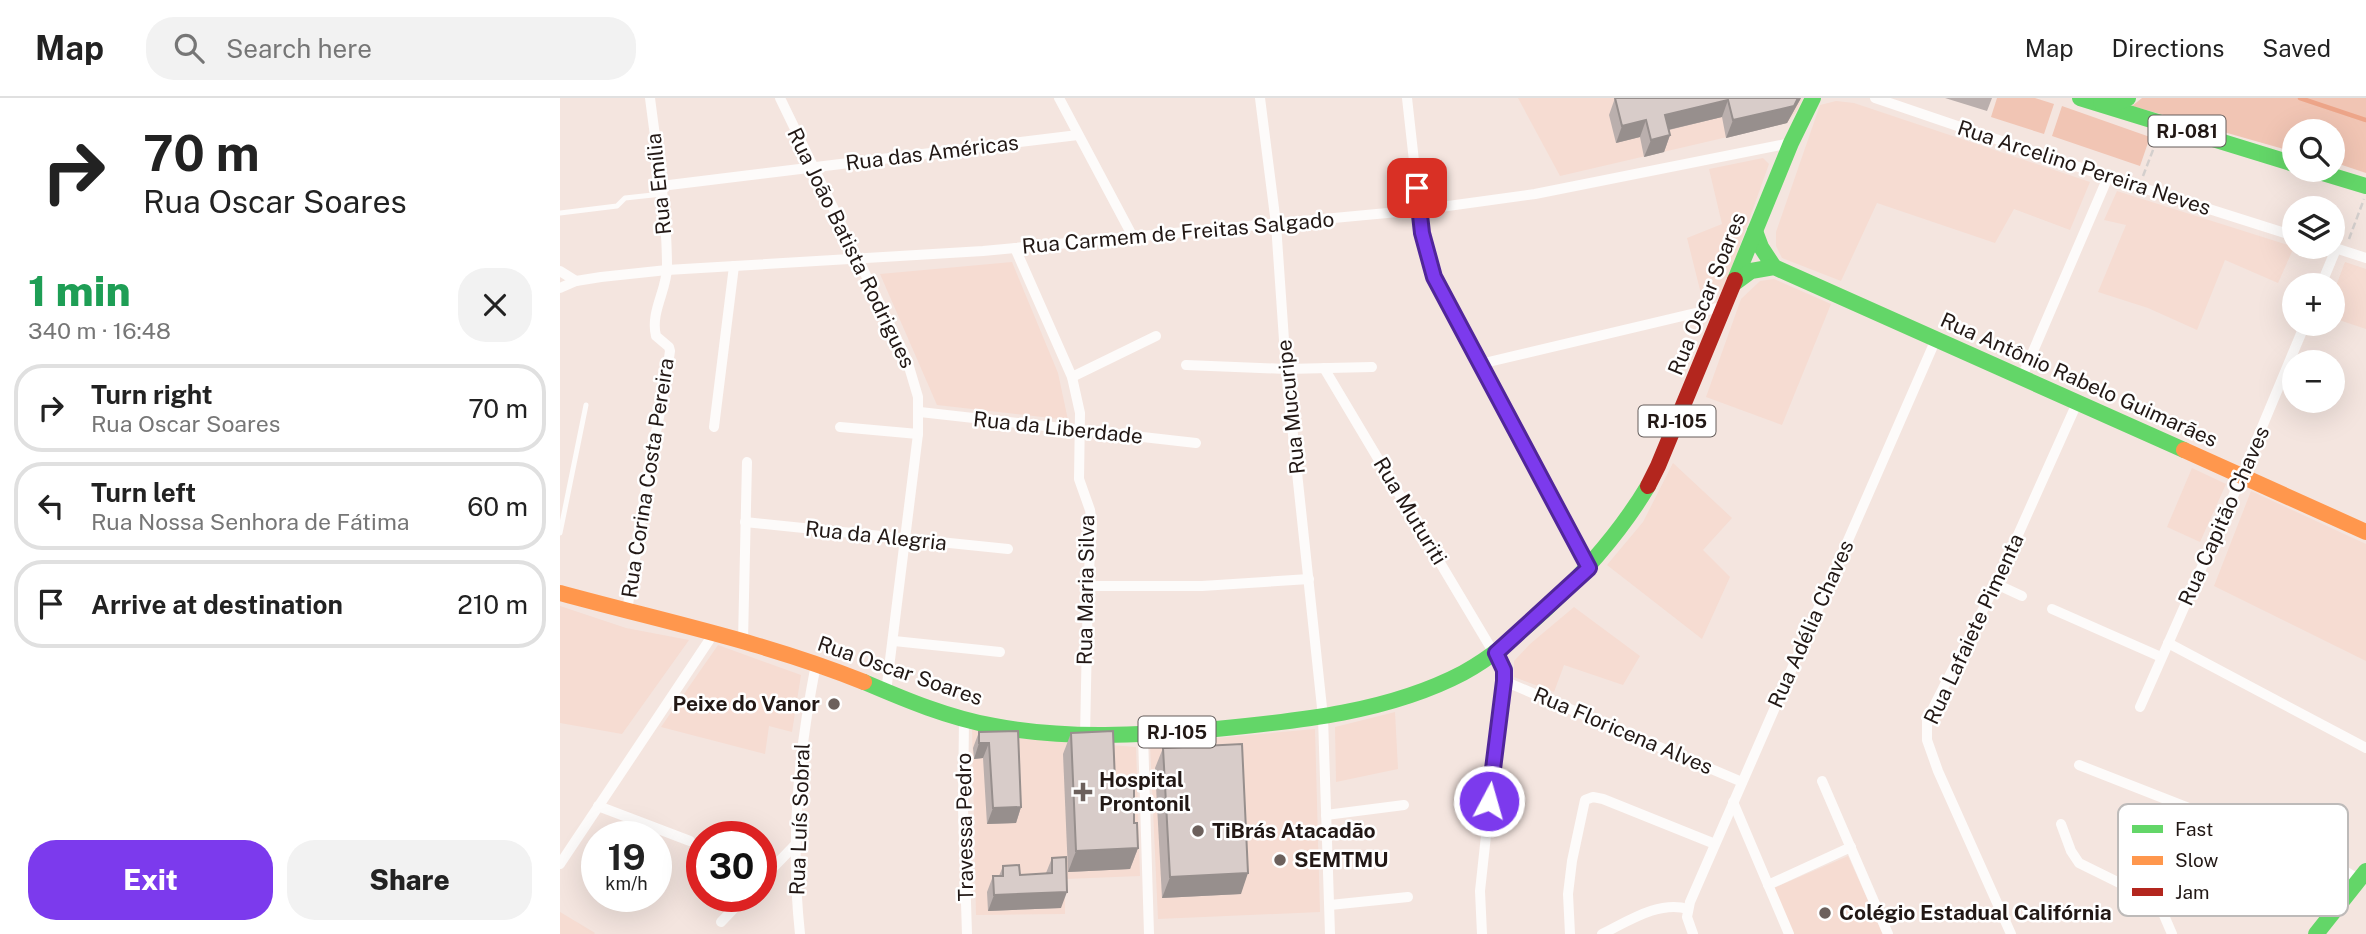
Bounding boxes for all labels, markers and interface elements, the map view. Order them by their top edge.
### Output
search box [146,17,636,80]
text: Map [35,29,104,67]
icon: search [170,29,208,67]
text: Search here [226,33,372,64]
text: Map [2025,34,2074,62]
text: Directions [2112,34,2224,62]
text: Saved [2262,34,2331,62]
street label: Rua Arcelino Pereira Neves [1954,115,2214,220]
road number: RJ-081 [2148,116,2226,146]
map controls [2282,119,2345,413]
button: search [2282,119,2345,182]
text: 70 m [143,124,260,182]
street label: Rua João Batista Rodrigues [782,124,921,372]
icon: right [28,126,119,217]
street label: Rua das Américas [844,129,1020,176]
street label: Rua Emília [641,132,676,236]
pin [1387,158,1447,218]
icon: arrive [1398,169,1436,207]
text: Rua Oscar Soares [143,183,407,220]
button: layers [2282,196,2345,259]
street label: Rua Carmem de Freitas Salgado [1021,206,1335,259]
street label: Rua Oscar Soares [1663,209,1751,379]
text: 1 min [28,266,131,315]
button: close [458,268,532,342]
button: + [2282,273,2345,336]
street label: Rua Antônio Rabelo Guimarães [1937,307,2222,452]
text: 340 m · 16:48 [28,317,171,344]
street label: Rua Mucuripe [1271,338,1310,476]
button: − [2282,350,2345,413]
street label: Rua Corina Costa Pereira [616,356,679,600]
text: Turn right [91,379,213,410]
icon: right [32,389,70,427]
text: 70 m [468,393,528,424]
street label: Rua da Liberdade [972,406,1144,449]
road number: RJ-105 [1638,406,1716,436]
text: Rua Oscar Soares [91,410,280,437]
street label: Rua Capitão Chaves [2173,422,2274,609]
street label: Rua Muturiti [1369,452,1452,569]
text: Turn left [91,477,196,508]
icon: left [32,487,70,525]
text: 60 m [467,491,528,522]
text: Rua Nossa Senhora de Fátima [91,508,410,535]
street label: Rua Maria Silva [1072,515,1099,665]
street label: Rua da Alegria [804,516,948,555]
street label: Rua Lafaiete Pimenta [1918,529,2029,728]
street label: Rua Adélia Chaves [1762,536,1859,711]
icon: arrive [32,585,70,623]
text: Arrive at destination [91,589,343,620]
text: 210 m [457,589,528,620]
street label: Rua Oscar Soares [814,631,986,711]
street label: Rua Floricena Alves [1530,681,1717,780]
place label: Peixe do Vanor [673,691,820,716]
marker: Peixe do Vanor [826,696,842,712]
road number: RJ-105 [1138,716,1216,748]
street label: Rua Luís Sobral [784,742,815,896]
street label: Travessa Pedro [951,752,978,902]
position arrow [1452,764,1526,838]
place label: Hospital Prontonil [1099,767,1191,816]
marker: Hospital Prontonil [1073,782,1093,802]
legend [2118,804,2348,916]
place label: TiBrás Atacadão [1212,818,1376,843]
text: Fast [2175,818,2213,840]
speed limit sign: 30 [686,821,777,912]
marker: TiBrás Atacadão [1190,823,1206,839]
text: 19 [607,837,646,878]
button: Exit [28,840,273,920]
button: Share [287,840,532,920]
place label: SEMTMU [1294,847,1388,872]
text: Slow [2175,849,2219,871]
marker: SEMTMU [1272,852,1288,868]
text: km/h [605,873,648,894]
text: Jam [2175,881,2209,903]
place label: Colégio Estadual Califórnia [1839,900,2112,925]
marker: Colégio Estadual Califórnia [1817,905,1833,921]

